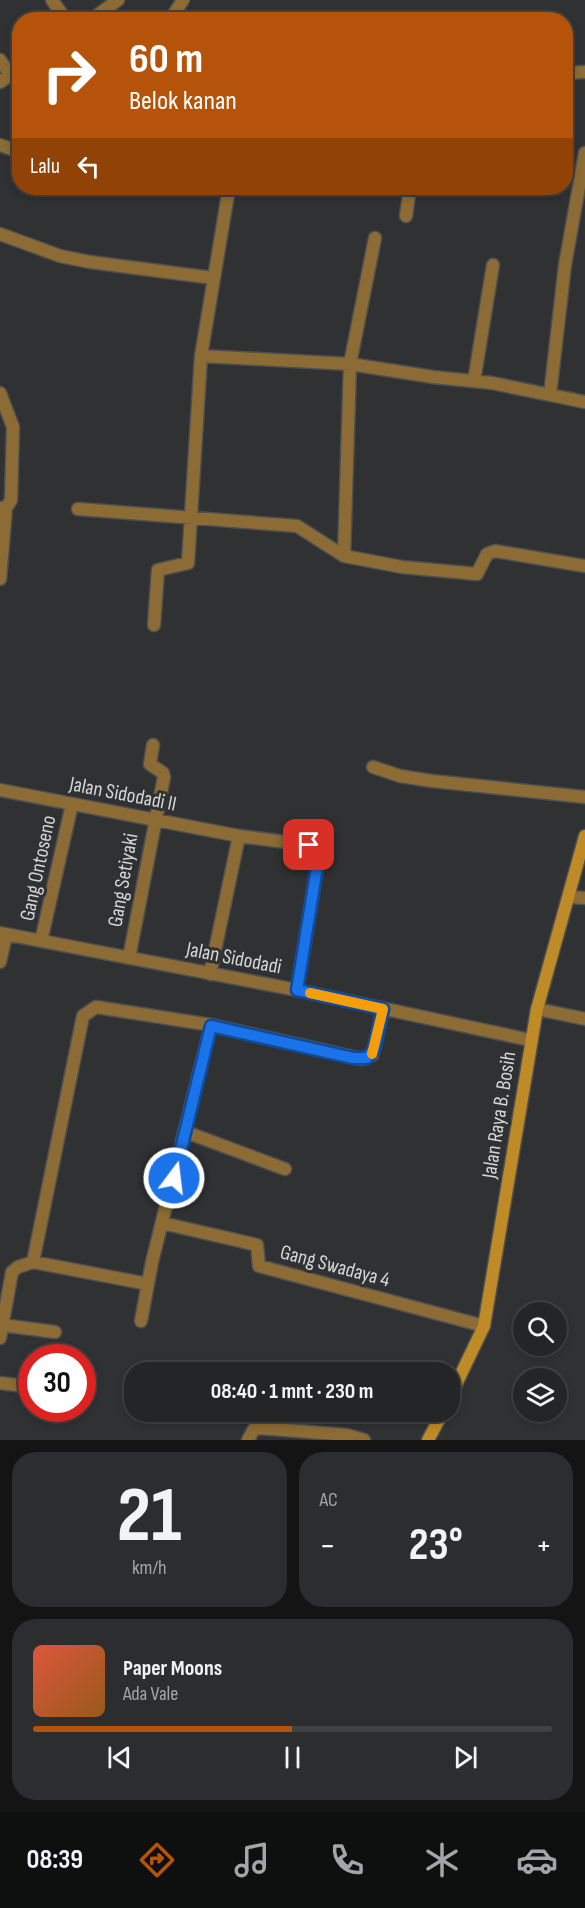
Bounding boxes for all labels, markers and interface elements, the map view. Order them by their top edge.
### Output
text: 60 m [129,34,203,85]
icon: right [30,36,108,114]
text: Belok kanan [129,85,237,117]
icon: left [72,150,105,183]
text: Lalu [30,153,60,180]
street label: Jalan Sidodadi II [66,771,179,817]
street label: Gang Ontoseno [15,813,61,923]
pin [283,819,334,870]
icon: arrive [292,828,325,861]
street label: Gang Setiyaki [102,831,144,929]
street label: Jalan Sidodadi [183,936,284,979]
street label: Jalan Raya B. Bosih [476,1050,521,1181]
position arrow [142,1146,206,1210]
street label: Gang Swadaya 4 [277,1239,393,1293]
map controls [513,1302,567,1422]
button: search [513,1302,567,1356]
speed limit sign: 30 [18,1344,96,1422]
button: layers [513,1368,567,1422]
text: 08:40 · 1 mnt · 230 m [211,1378,373,1405]
text: 21 [117,1470,182,1563]
text: AC [320,1488,338,1512]
text: 23° [409,1518,463,1573]
text: − [320,1526,336,1566]
text: + [536,1526,552,1566]
text: km/h [132,1556,167,1580]
text: Paper Moons [123,1655,222,1682]
text: Ada Vale [123,1682,178,1706]
icon: previous [103,1741,136,1774]
icon: pause [276,1741,309,1774]
icon: next [449,1741,482,1774]
icon: directions [136,1839,178,1881]
icon: music [231,1839,273,1881]
icon: phone [326,1839,368,1881]
icon: climate [421,1839,463,1881]
icon: car [516,1839,558,1881]
text: 08:39 [27,1844,83,1876]

